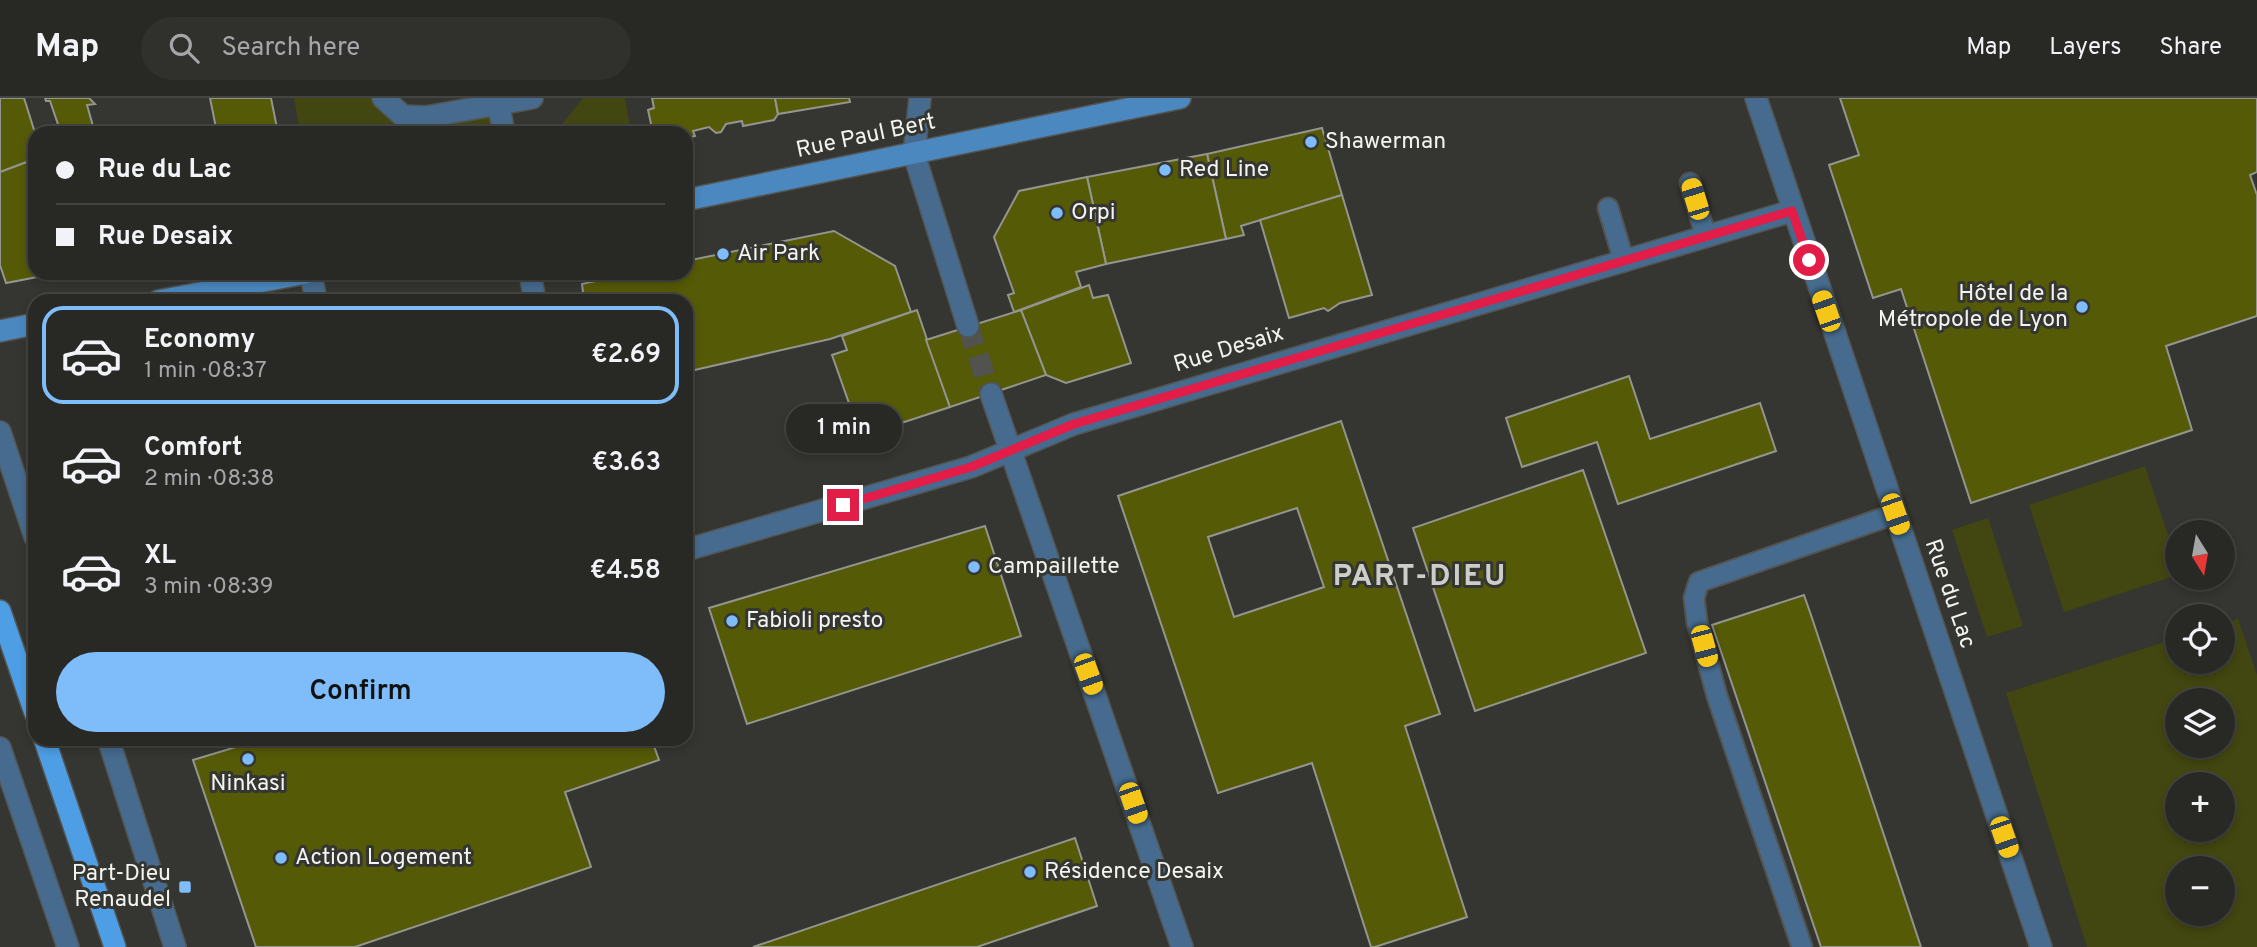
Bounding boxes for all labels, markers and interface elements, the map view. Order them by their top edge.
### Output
search box [141,17,631,80]
text: Map [35,27,99,69]
icon: search [165,29,203,67]
text: Search here [221,32,360,65]
text: Map [1966,33,2011,63]
text: Layers [2049,33,2121,63]
text: Share [2159,33,2222,63]
street label: Rue Paul Bert [794,108,938,166]
place label: Shawerman [1325,128,1446,157]
marker: Shawerman [1303,134,1319,150]
text: Rue du Lac [98,154,232,187]
place label: Red Line [1179,156,1269,185]
marker: Red Line [1157,162,1173,178]
car [1679,176,1712,222]
place label: Orpi [1071,199,1116,228]
marker: Orpi [1049,205,1065,221]
text: Rue Desaix [98,221,233,254]
place label: Air Park [737,240,820,269]
route start [1793,244,1825,276]
marker: Air Park [715,246,731,262]
place label: Hôtel de la Métropole de Lyon [1878,280,2068,335]
car [1810,288,1843,334]
marker: Hôtel de la Métropole de Lyon [2074,299,2090,315]
street label: Rue Desaix [1170,320,1288,380]
icon: car [60,324,123,387]
text: Economy [144,324,255,357]
text: €2.69 [591,339,661,372]
text: 1 min · 08:37 [144,357,267,386]
callout: 1 min [785,404,901,452]
text: 1 min [817,414,871,443]
icon: car [60,432,123,495]
text: Comfort [144,432,242,465]
text: €3.63 [592,447,661,480]
text: 2 min · 08:38 [144,465,274,494]
route end [827,489,859,521]
car [1879,491,1912,537]
north arrow [2165,520,2235,590]
map controls [2165,520,2235,926]
street label: Rue du Lac [1917,536,1981,652]
icon: car [60,540,123,603]
text: XL [144,540,176,573]
place label: Campaillette [988,553,1120,582]
text: €4.58 [590,555,661,588]
marker: Campaillette [966,559,982,575]
district label: PART-DIEU [1333,559,1507,596]
text: 3 min · 08:39 [144,573,273,602]
button: locate [2165,604,2235,674]
place label: Fabioli presto [746,607,883,636]
marker: Fabioli presto [724,613,740,629]
car [1689,623,1720,669]
car [1071,651,1106,697]
button: Confirm [56,652,665,732]
button: layers [2165,688,2235,758]
marker: Ninkasi [240,751,256,767]
place label: Ninkasi [210,770,286,799]
button: + [2165,772,2235,842]
car [1117,780,1150,826]
car [1988,814,2021,860]
place label: Action Logement [295,844,472,873]
marker: Action Logement [273,850,289,866]
button: − [2165,856,2235,926]
place label: Résidence Desaix [1044,858,1224,887]
place label: Part-Dieu Renaudel [72,860,171,915]
marker: Résidence Desaix [1022,864,1038,880]
marker: Part-Dieu Renaudel [177,879,193,895]

